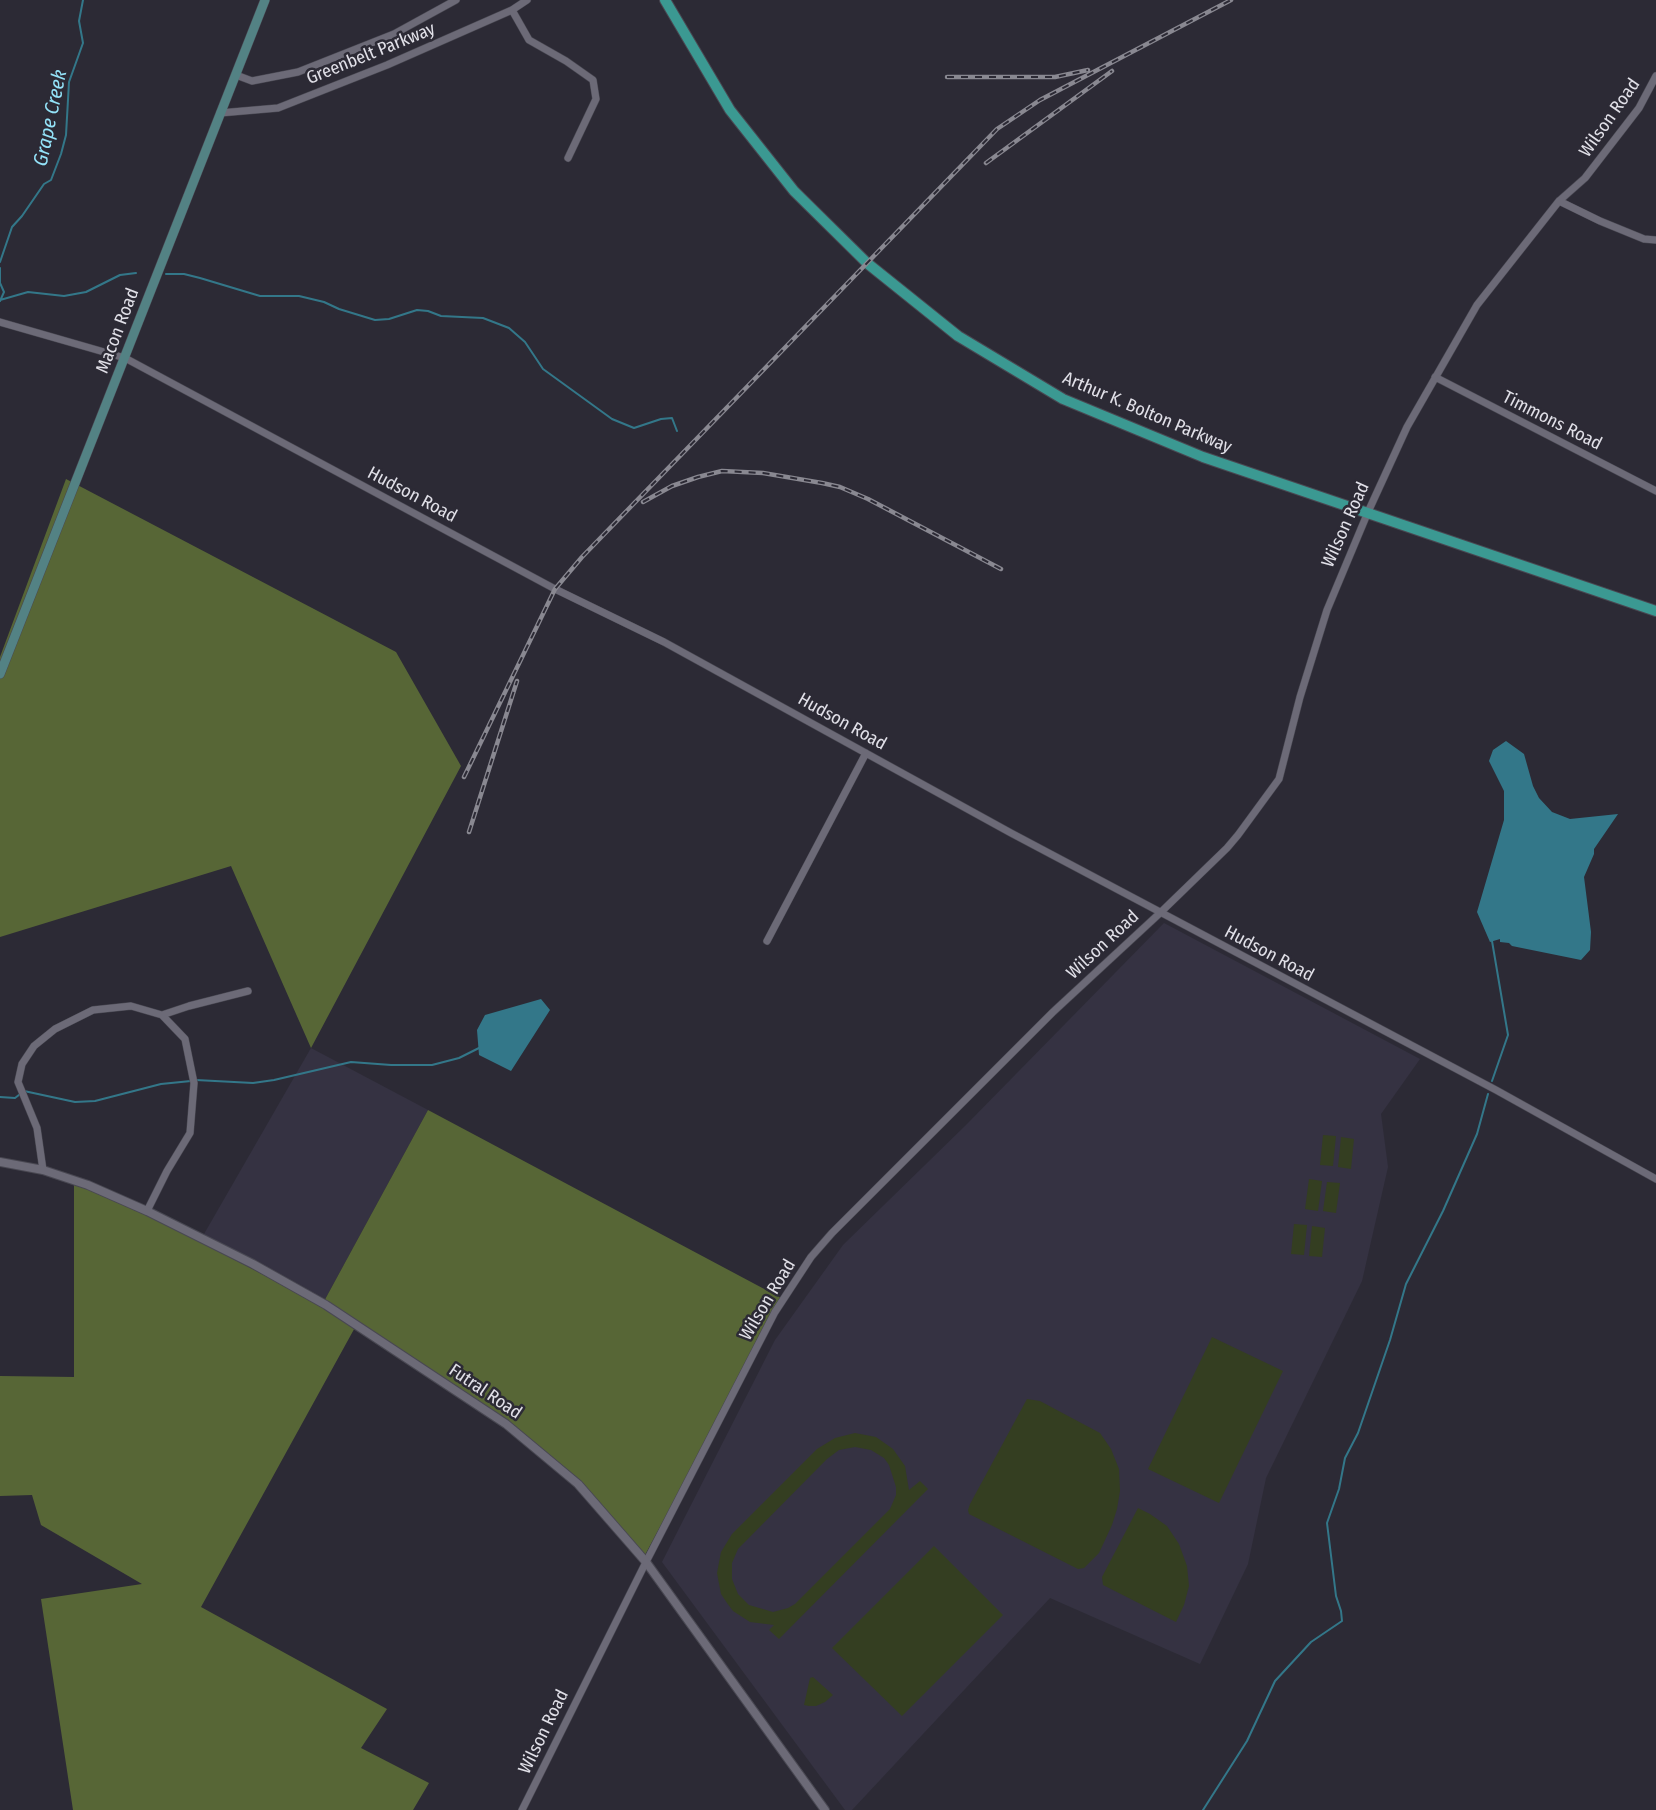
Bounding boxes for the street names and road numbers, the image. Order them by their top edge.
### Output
street label: Greenbelt Parkway [304,18,438,90]
street label: Wilson Road [1575,75,1645,161]
street label: Macon Road [92,285,144,377]
street label: Arthur K. Bolton Parkway [1059,368,1235,458]
street label: Timmons Road [1499,387,1605,455]
street label: Hudson Road [364,462,460,528]
street label: Wilson Road [1318,479,1374,571]
street label: Hudson Road [794,689,890,755]
street label: Wilson Road [1062,906,1144,984]
street label: Hudson Road [1221,921,1317,987]
street label: Wilson Road [735,1255,801,1345]
street label: Futral Road [444,1360,526,1424]
street label: Wilson Road [514,1686,574,1778]

